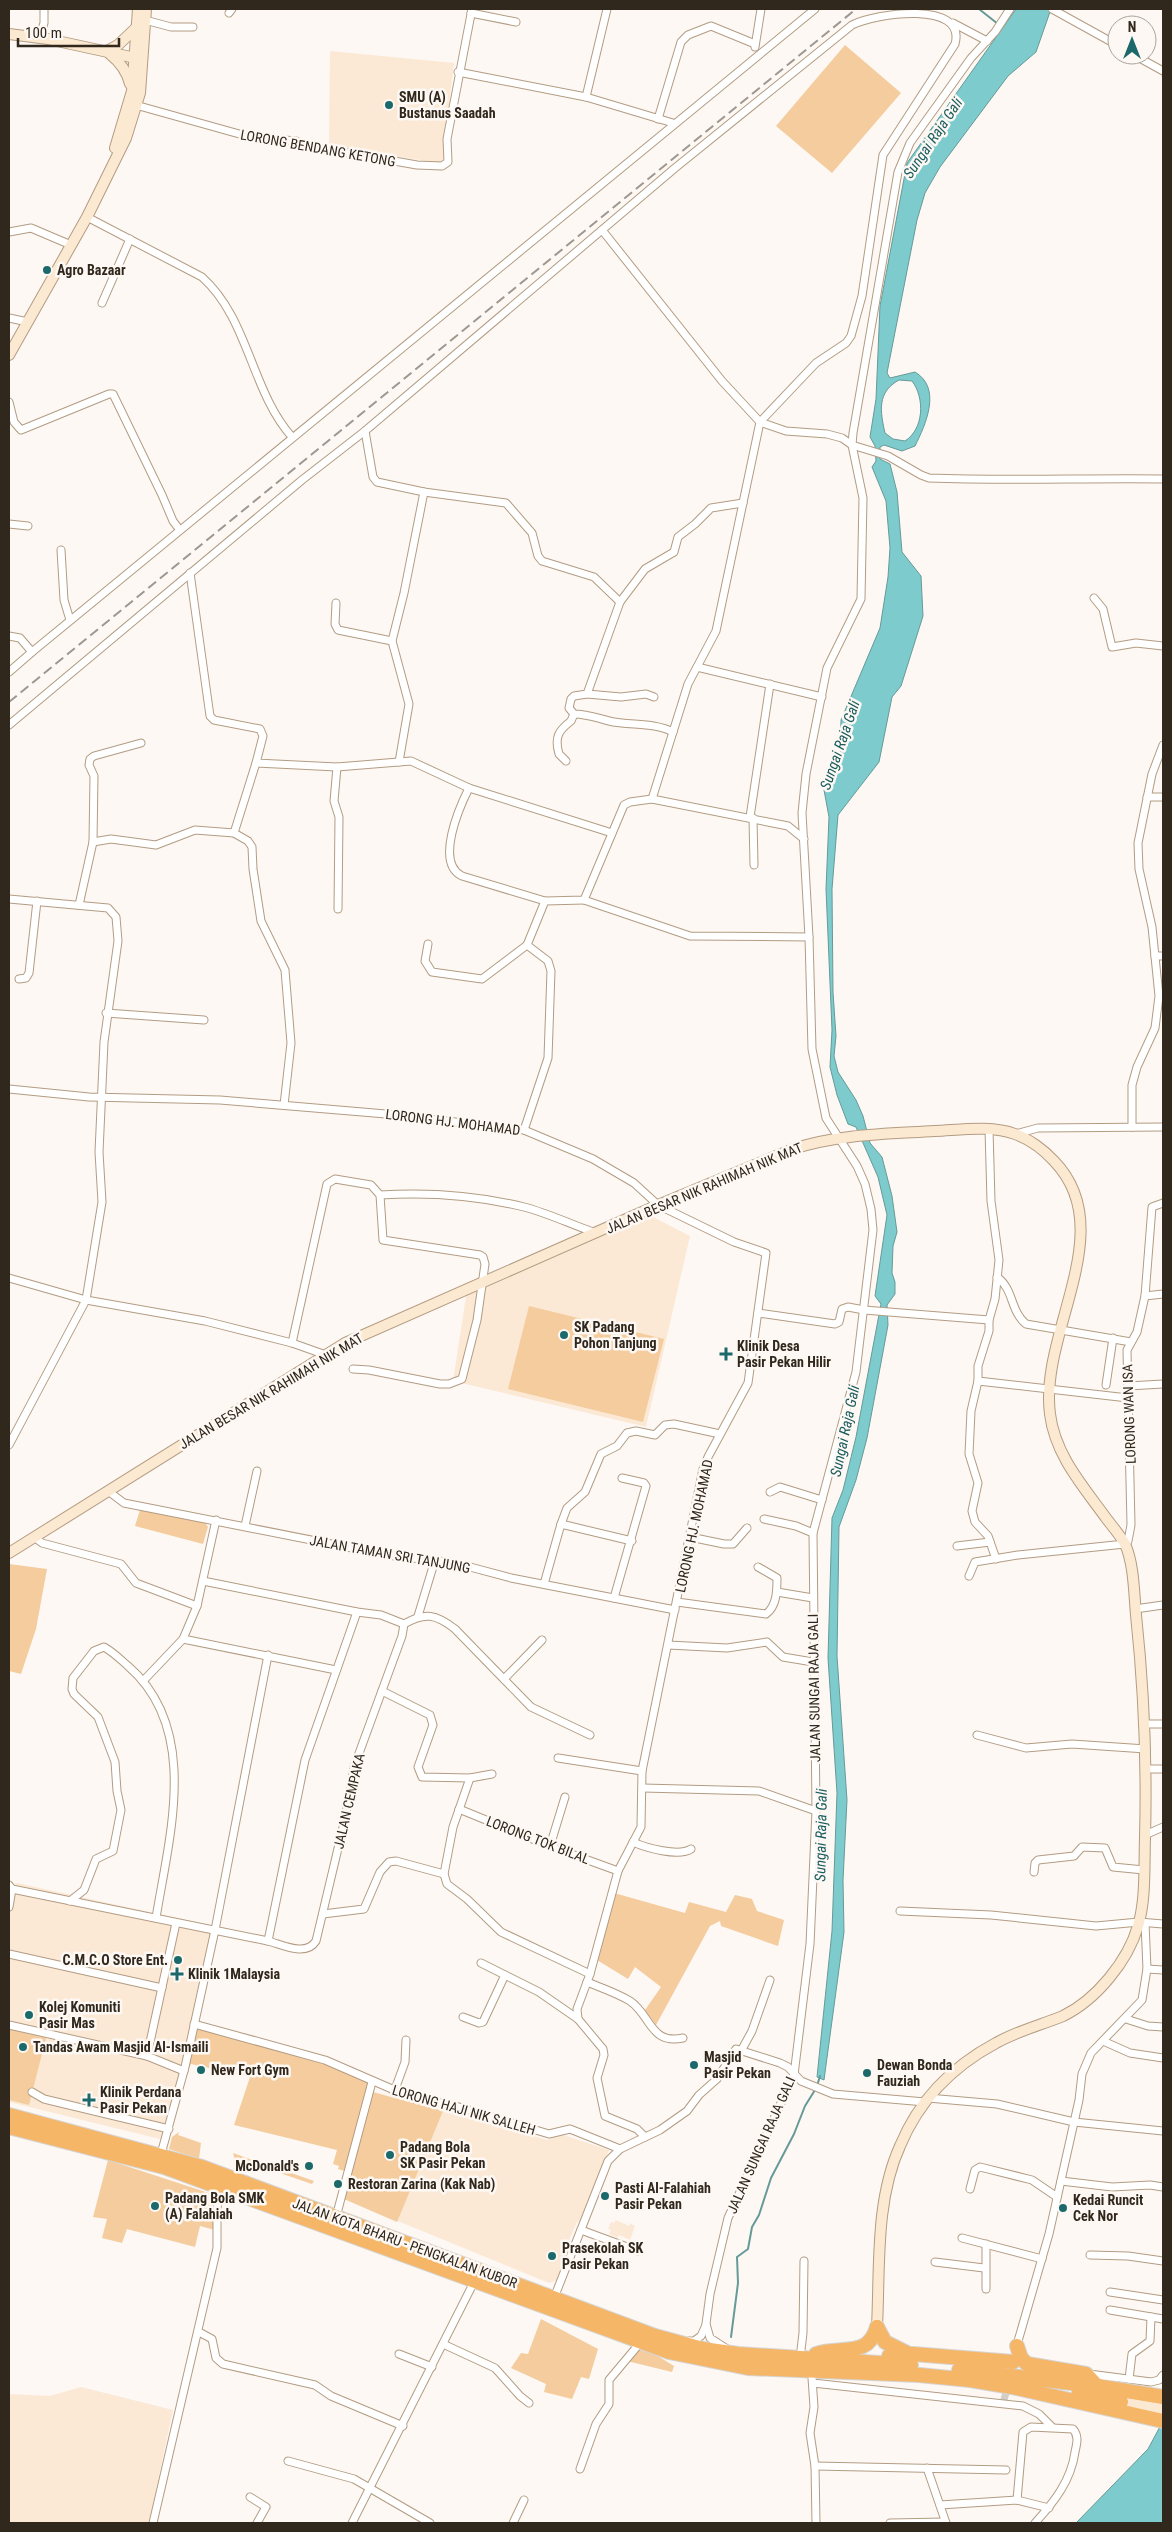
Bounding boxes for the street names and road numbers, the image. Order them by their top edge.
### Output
street label: LORONG BENDANG KETONG [239,126,397,170]
street label: LORONG HJ. MOHAMAD [385,1106,521,1138]
street label: JALAN BESAR NIK RAHIMAH NIK MAT [603,1139,805,1237]
street label: JALAN BESAR NIK RAHIMAH NIK MAT [176,1330,366,1452]
street label: LORONG WAN ISA [1119,1364,1139,1464]
street label: LORONG HJ. MOHAMAD [672,1458,716,1594]
street label: JALAN TAMAN SRI TANJUNG [308,1532,472,1576]
street label: JALAN SUNGAI RAJA GALI [805,1614,823,1762]
street label: JALAN CEMPAKA [330,1752,368,1850]
street label: LORONG TOK BILAL [484,1813,592,1867]
street label: JALAN SUNGAI RAJA GALI [724,2074,798,2216]
street label: LORONG HAJI NIK SALLEH [391,2082,537,2138]
street label: JALAN KOTA BHARU - PENGKALAN KUBOR [290,2195,520,2291]

